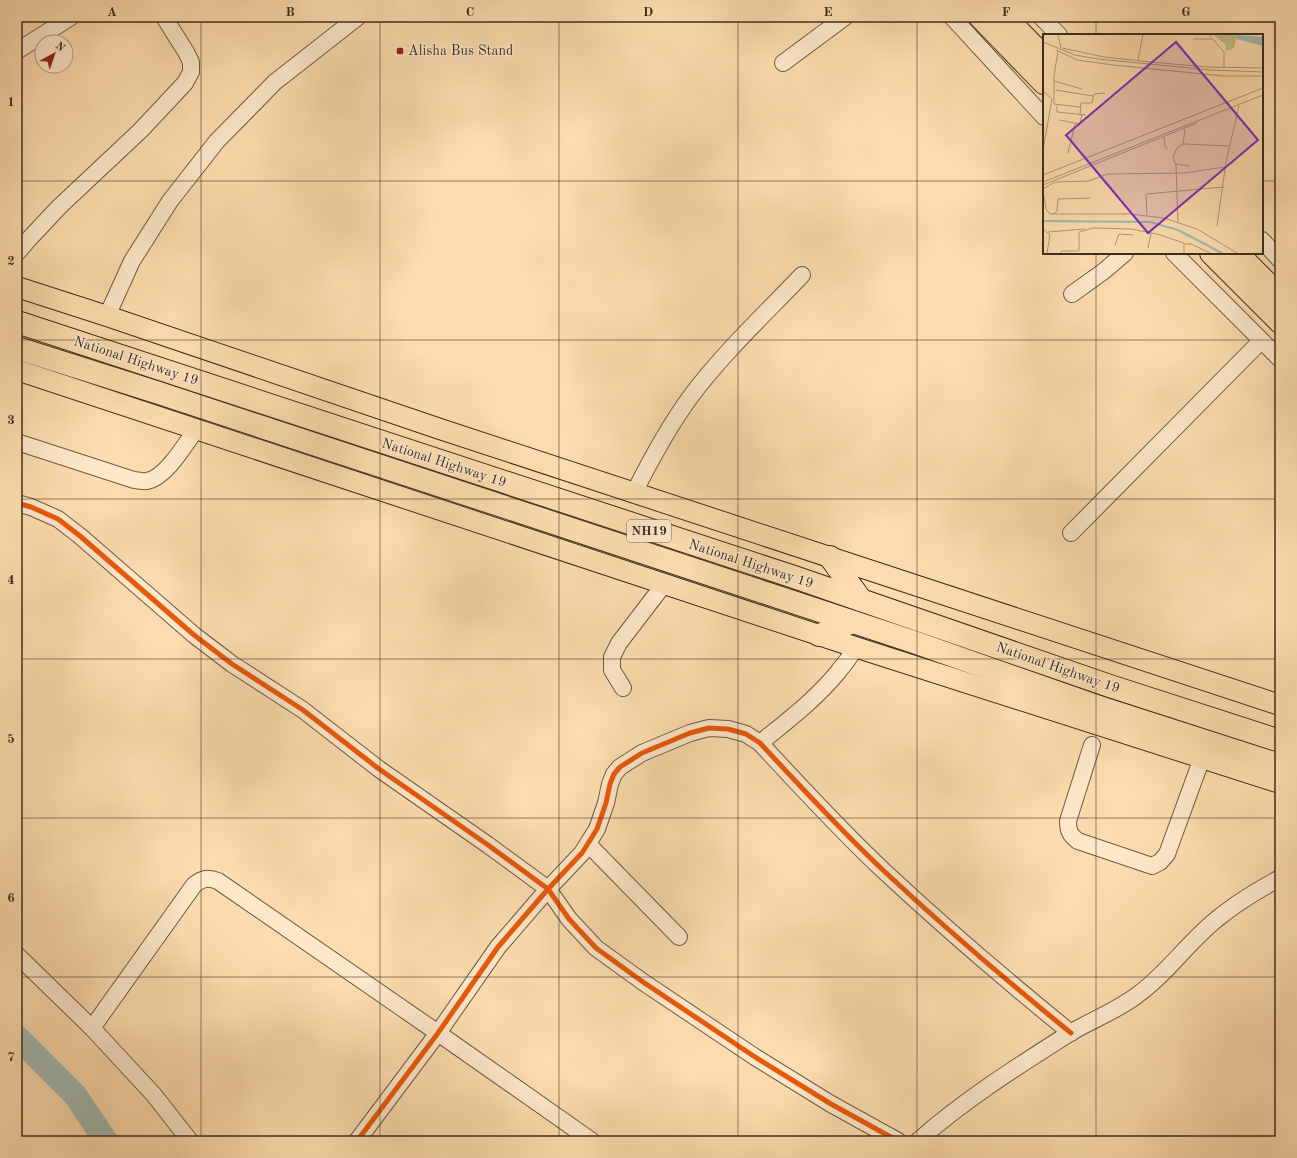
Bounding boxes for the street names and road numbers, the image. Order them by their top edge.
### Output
street label: National Highway 19 [72,334,200,388]
street label: National Highway 19 [380,436,508,490]
road number: NH19 [627,520,671,542]
street label: National Highway 19 [687,537,815,591]
street label: National Highway 19 [994,640,1122,696]

